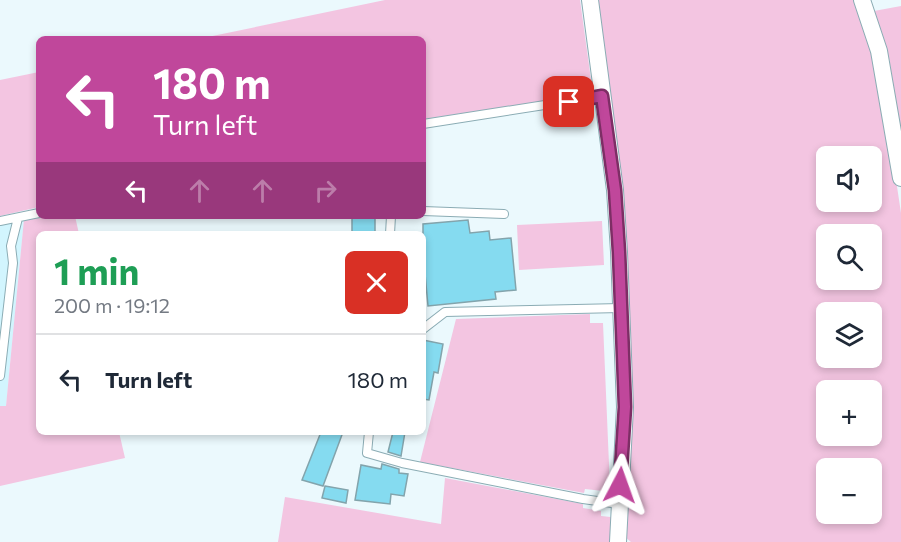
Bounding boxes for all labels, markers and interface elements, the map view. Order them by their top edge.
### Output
text: 180 m [153,56,271,108]
icon: left [54,60,132,138]
pin [543,76,594,127]
icon: arrive [552,85,585,118]
text: Turn left [153,108,257,141]
map controls [816,146,882,524]
button: sound [816,146,882,212]
icon: left [120,174,153,207]
icon: ahead [183,174,216,207]
icon: ahead [246,174,279,207]
icon: right [309,174,342,207]
button: search [816,224,882,290]
text: 1 min [54,248,139,292]
button: close [345,251,408,314]
text: 200 m · 19:12 [54,293,170,317]
button: layers [816,302,882,368]
icon: left [54,363,87,396]
text: Turn left [105,366,192,393]
text: 180 m [347,366,408,393]
button: + [816,380,882,446]
position arrow [588,453,652,517]
button: − [816,458,882,524]

